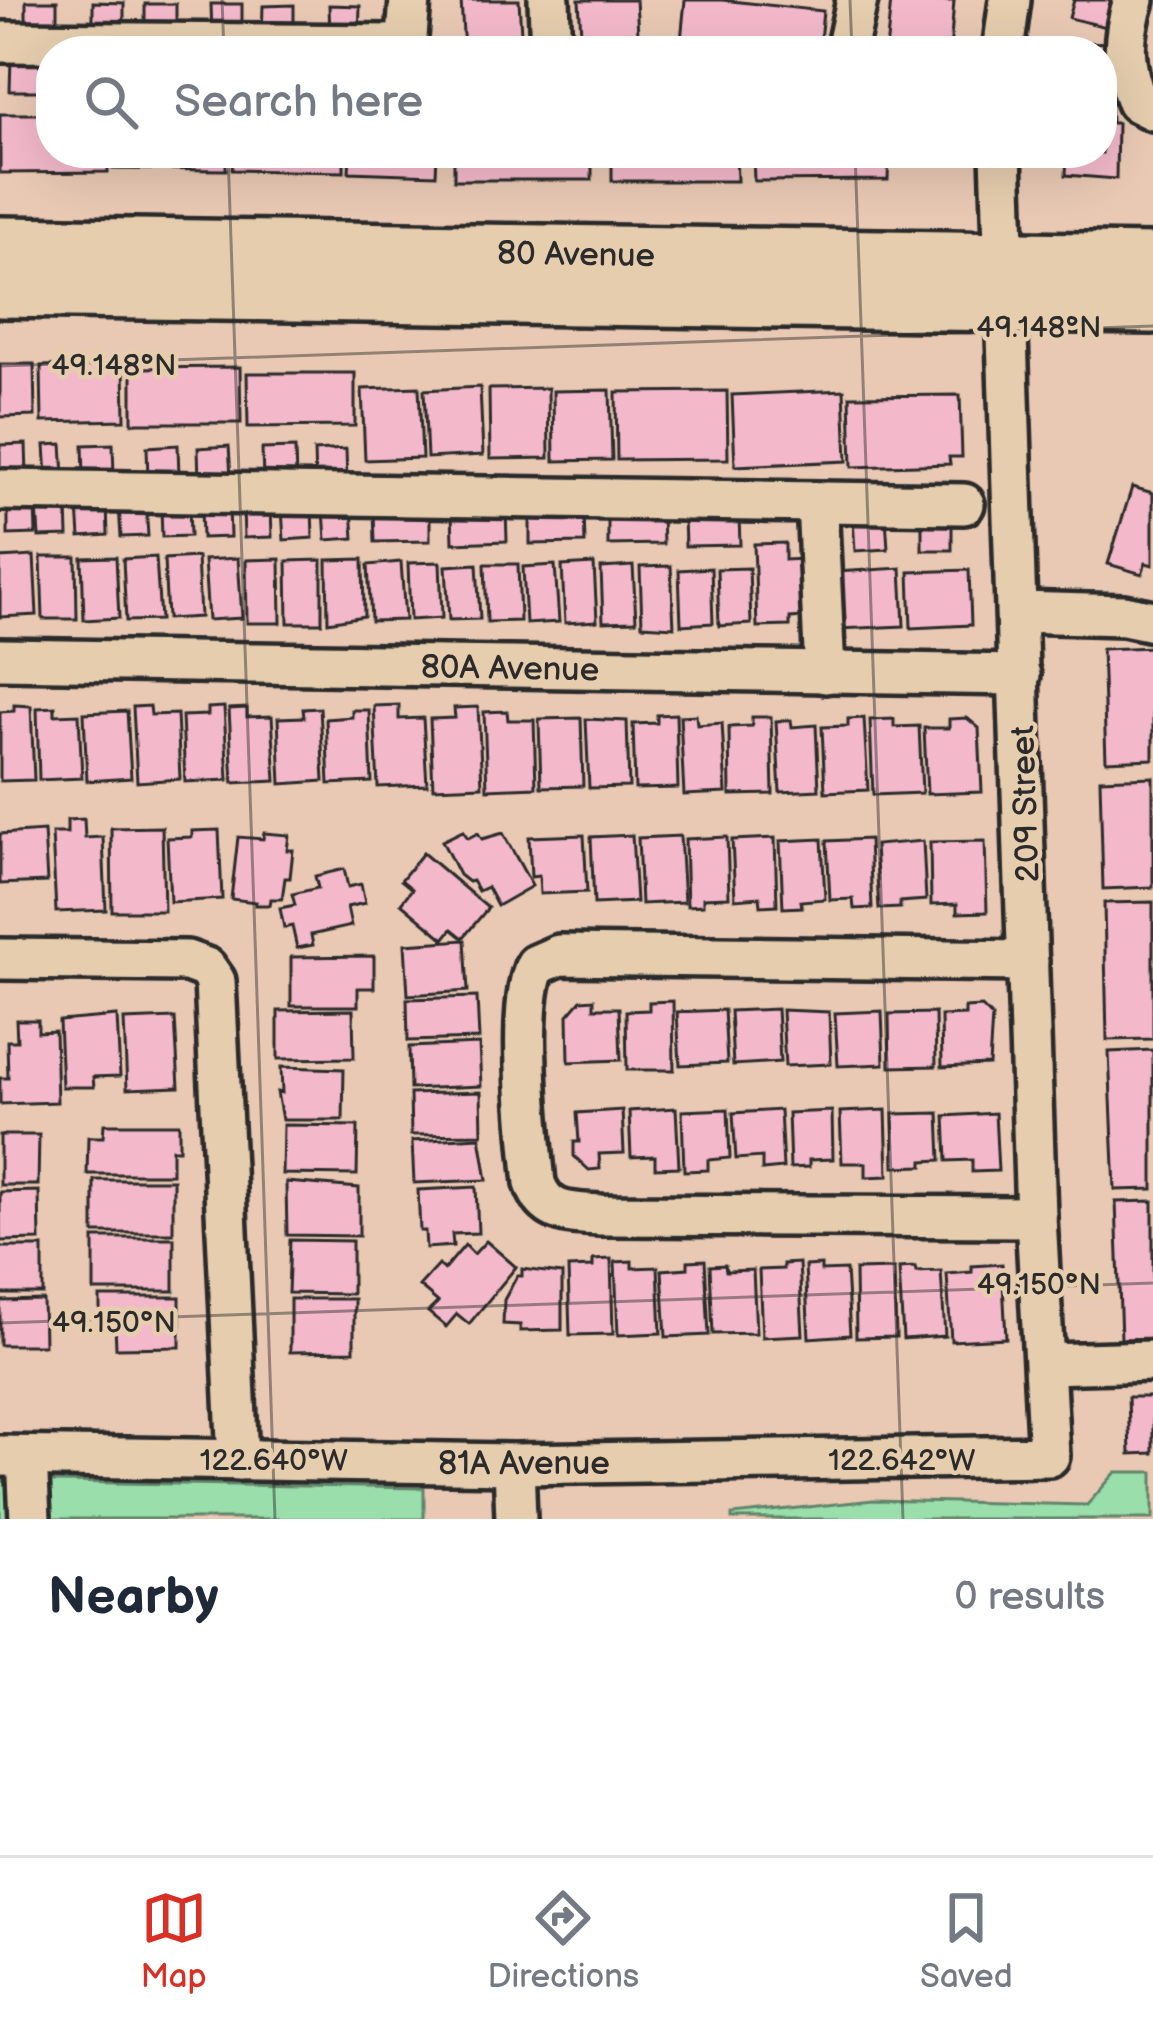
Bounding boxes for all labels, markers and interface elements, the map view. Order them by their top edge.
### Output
search box [36,36,1117,168]
icon: search [78,69,144,135]
text: Search here [174,75,423,130]
street label: 80 Avenue [496,234,655,276]
text: 49.148°N [976,310,1102,346]
text: 49.148°N [51,348,177,384]
street label: 80A Avenue [420,647,600,691]
street label: 209 Street [1003,725,1049,883]
text: 49.150°N [977,1267,1101,1303]
text: 49.150°N [52,1305,176,1341]
text: 122.640°W [200,1443,348,1479]
text: 122.642°W [828,1443,976,1479]
street label: 81A Avenue [438,1444,610,1484]
text: Nearby [48,1567,219,1628]
text: 0 results [954,1574,1105,1621]
tab: Map [140,1885,207,1997]
tab: Directions [487,1885,639,1997]
tab: Saved [920,1885,1013,1997]

